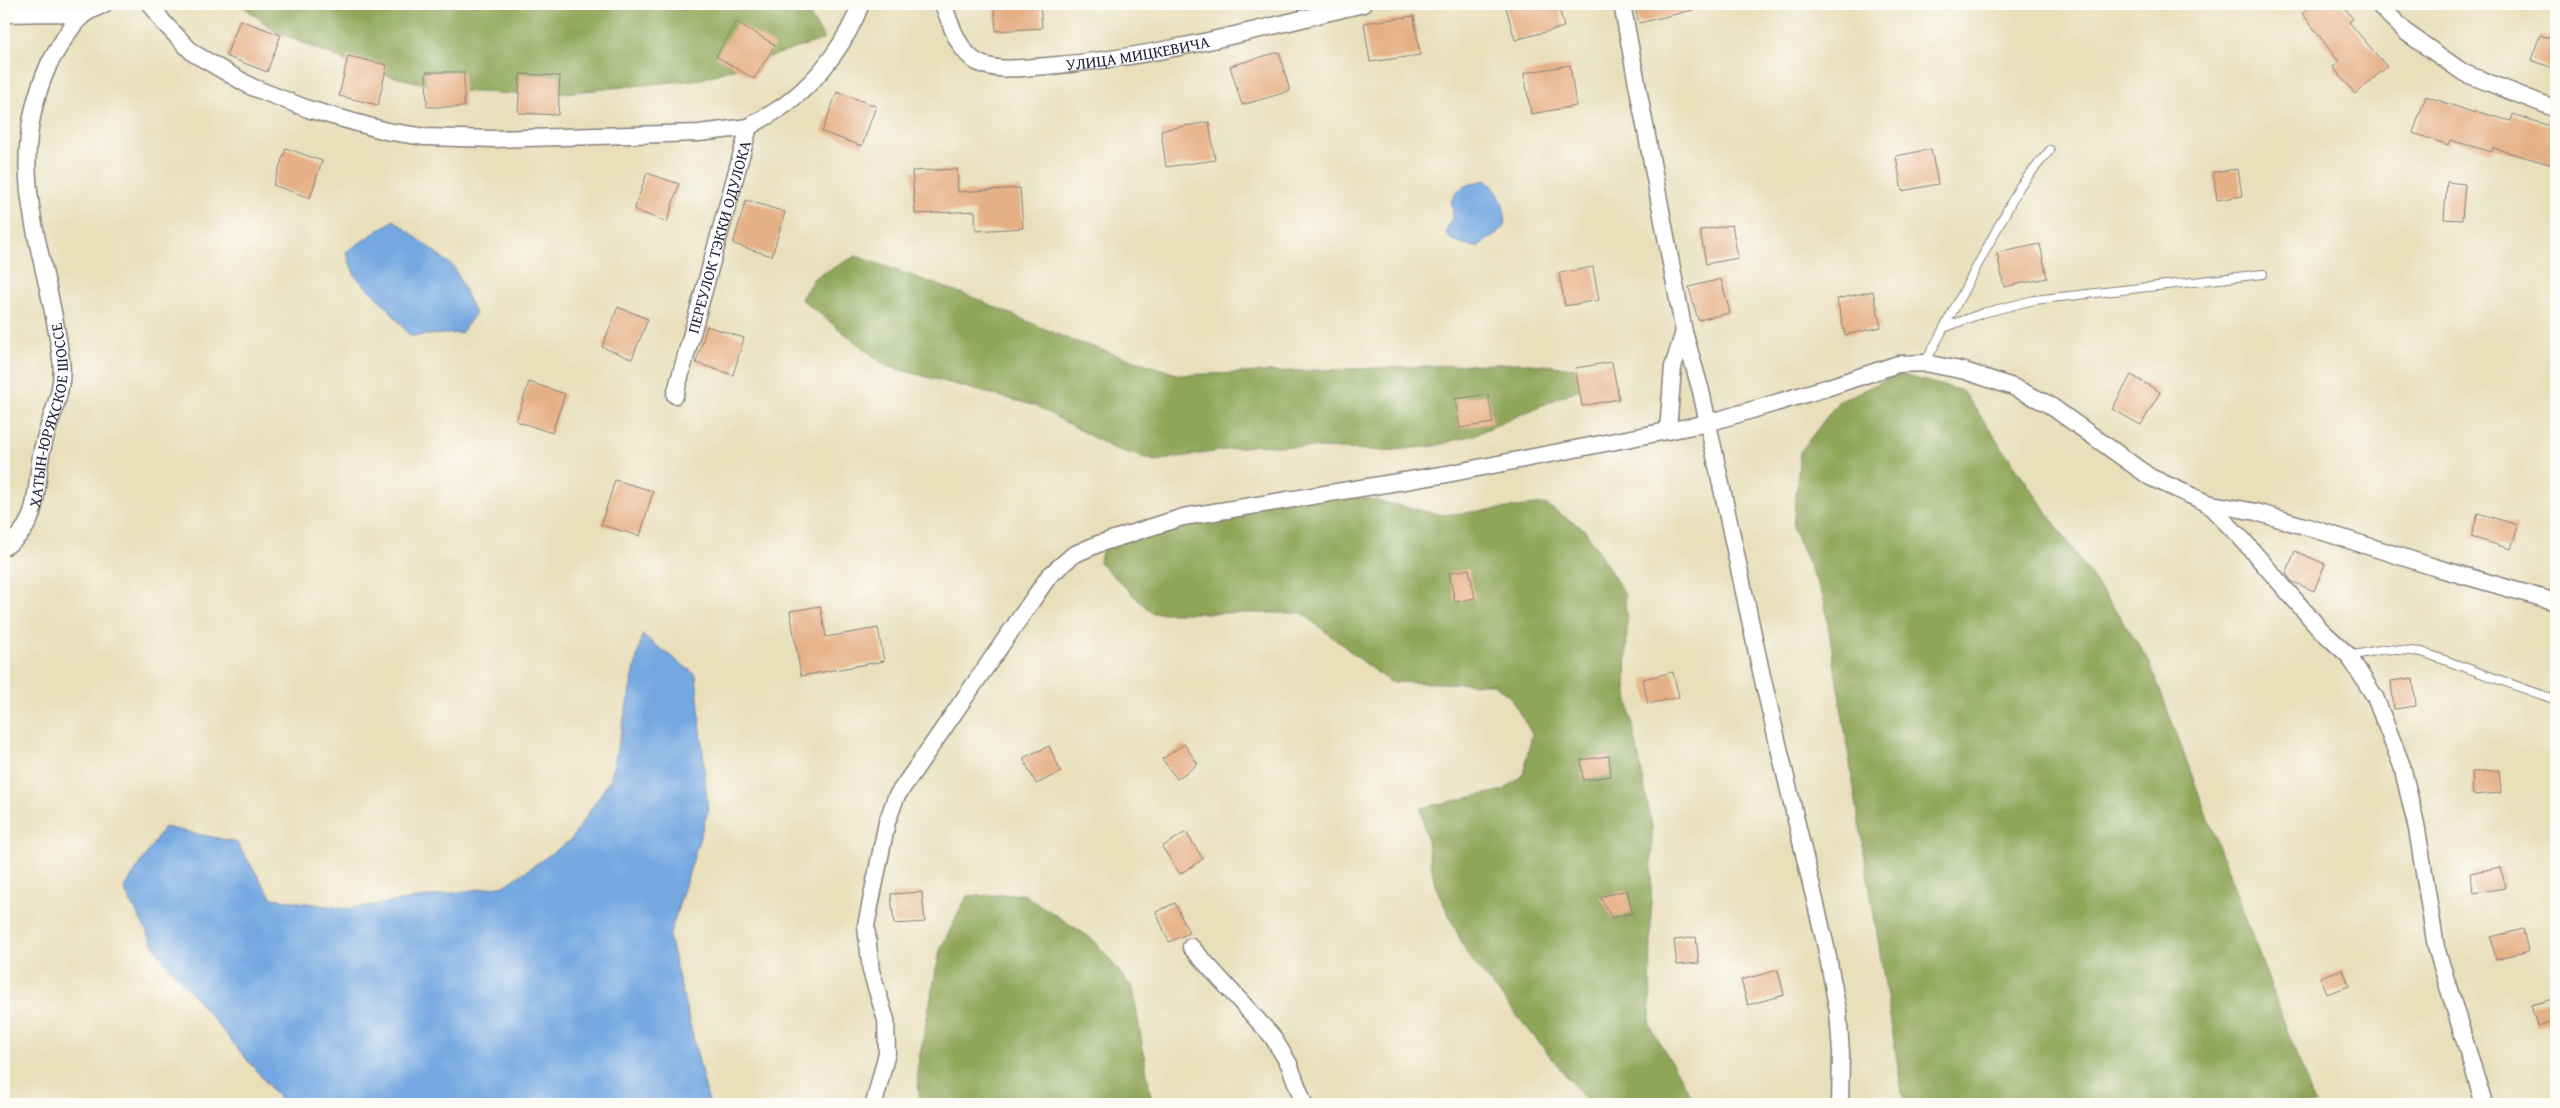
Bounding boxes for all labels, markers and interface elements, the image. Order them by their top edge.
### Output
street label: УЛИЦА МИЦКЕВИЧА [1065,29,1212,76]
street label: ПЕРЕУЛОК ТЭККИ ОДУЛОКА [681,137,757,336]
street label: ХАТЫН-ЮРЯХСКОЕ ШОССЕ [22,321,74,509]

